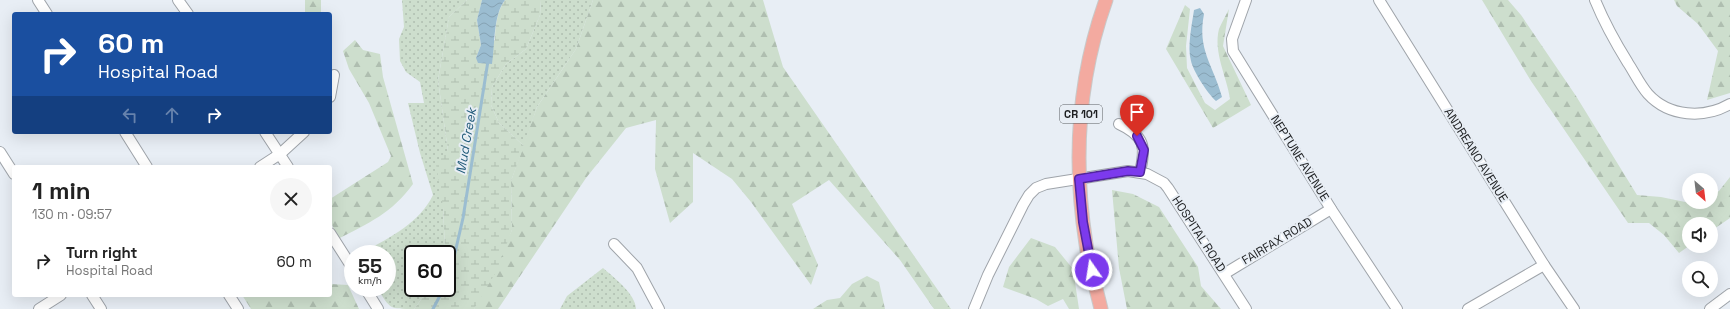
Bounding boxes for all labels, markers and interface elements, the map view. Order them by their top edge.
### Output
text: 60 m [98,25,164,61]
icon: right [32,28,84,80]
text: Hospital Road [98,60,218,83]
pin [1120,95,1154,136]
icon: arrive [1126,101,1148,123]
icon: left [119,104,141,126]
icon: ahead [161,104,183,126]
icon: right [203,104,225,126]
water label: Mud Creek [452,105,480,175]
road number: CR 101 [1060,105,1102,123]
street label: ANDREANO AVENUE [1441,105,1512,205]
street label: NEPTUNE AVENUE [1267,112,1333,204]
north arrow [1682,173,1718,209]
map controls [1682,173,1718,297]
text: 1 min [32,175,91,206]
button: close [270,178,312,220]
street label: HOSPITAL ROAD [1168,193,1230,275]
text: 130 m · 09:57 [32,206,112,223]
street label: FAIRFAX ROAD [1239,214,1315,268]
button: sound [1682,217,1718,253]
text: Turn right [66,243,137,262]
speed limit sign: 60 [404,245,456,297]
position arrow [1071,249,1113,291]
icon: right [32,250,54,272]
text: 60 m [276,252,312,271]
text: 55 [358,253,382,279]
button: search [1682,261,1718,297]
text: Hospital Road [66,262,153,279]
text: km/h [358,274,382,287]

